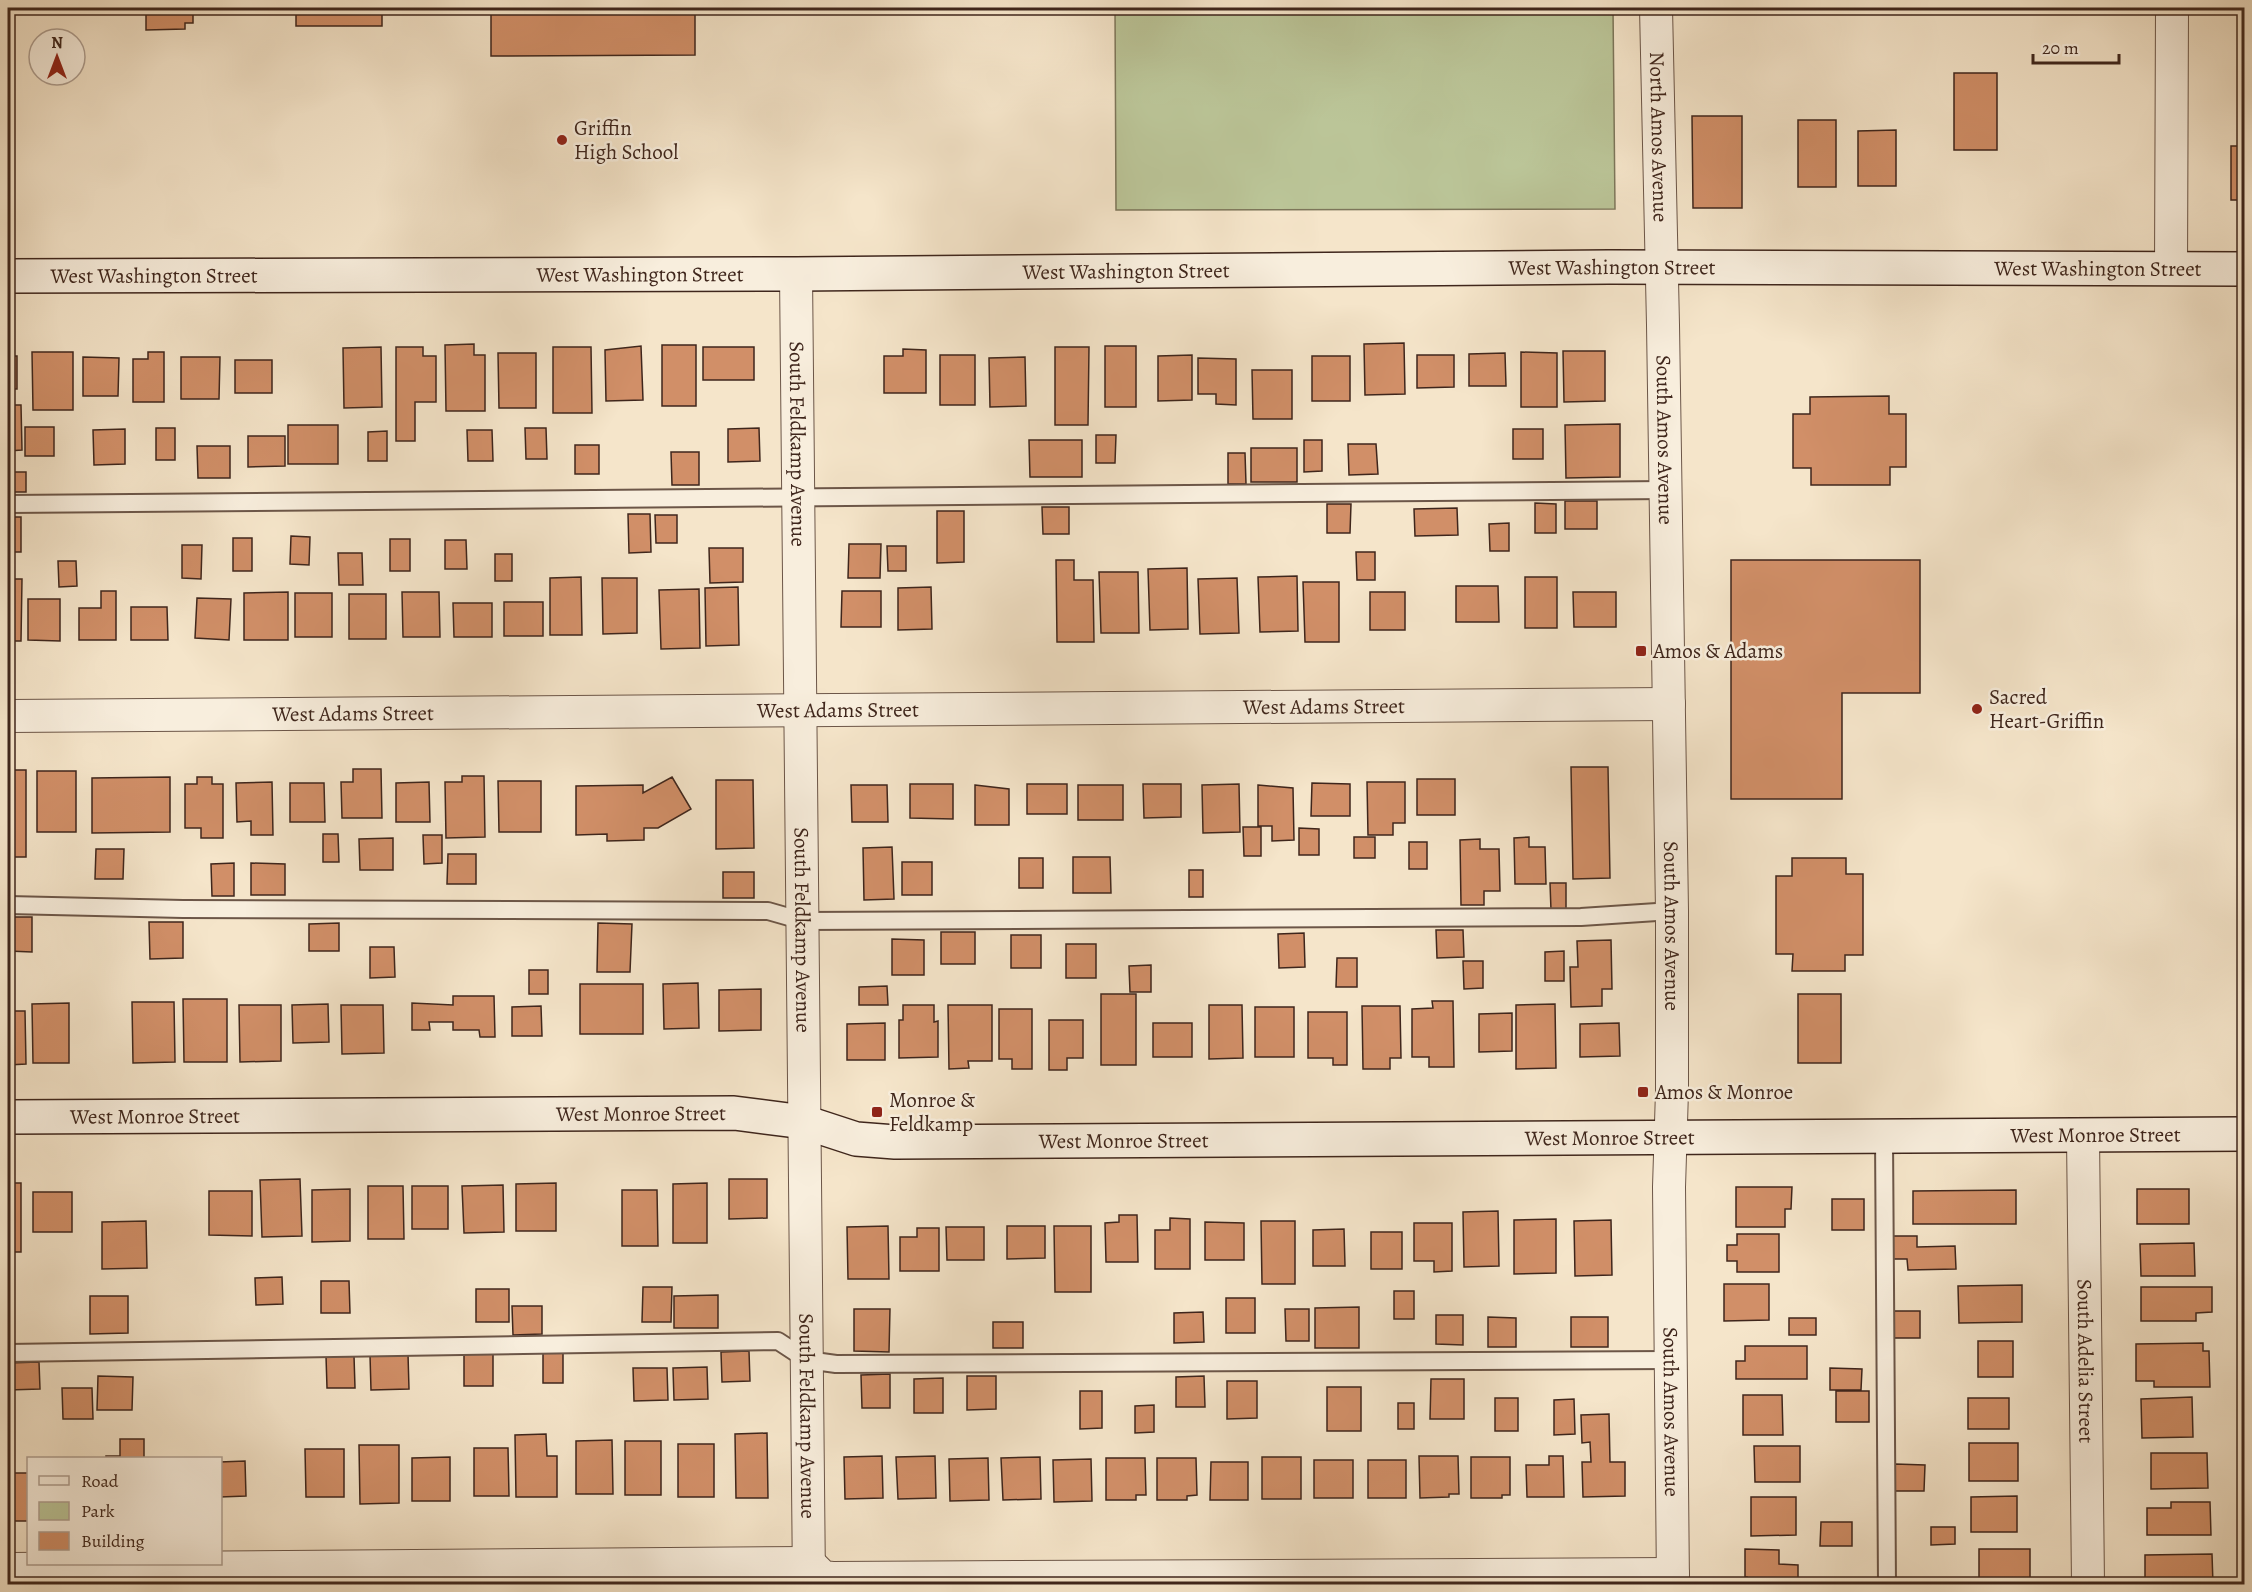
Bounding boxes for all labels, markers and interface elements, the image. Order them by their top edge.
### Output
north arrow [27,27,87,87]
scale bar [2033,27,2118,65]
text: N [51,32,63,54]
text: 20 m [2042,36,2079,60]
street label: North Amos Avenue [1643,51,1675,223]
place label: Griffin High School [574,114,678,166]
marker: Griffin High School [555,133,569,147]
street label: West Washington Street [1507,253,1716,282]
street label: West Washington Street [1993,254,2202,283]
street label: West Washington Street [1021,256,1230,286]
street label: West Washington Street [535,260,744,289]
street label: West Washington Street [49,261,258,290]
street label: South Feldkamp Avenue [783,341,813,547]
street label: South Amos Avenue [1649,355,1680,525]
place label: Amos & Adams [1652,637,1783,665]
marker: Amos & Adams [1634,644,1648,658]
place label: Sacred Heart-Griffin [1989,683,2104,735]
street label: West Adams Street [1242,692,1405,721]
street label: West Adams Street [756,695,919,725]
street label: West Adams Street [271,699,434,728]
marker: Sacred Heart-Griffin [1970,702,1984,716]
street label: South Feldkamp Avenue [787,827,818,1033]
street label: South Amos Avenue [1657,841,1686,1011]
place label: Amos & Monroe [1654,1078,1793,1106]
marker: Amos & Monroe [1636,1085,1650,1099]
place label: Monroe & Feldkamp [889,1086,975,1138]
street label: West Monroe Street [555,1099,726,1128]
street label: West Monroe Street [69,1102,240,1131]
marker: Monroe & Feldkamp [870,1105,884,1119]
street label: West Monroe Street [2010,1120,2181,1149]
street label: West Monroe Street [1524,1123,1695,1152]
street label: West Monroe Street [1038,1126,1209,1155]
street label: South Adelia Street [2071,1279,2100,1443]
street label: South Feldkamp Avenue [792,1313,822,1519]
street label: South Amos Avenue [1656,1327,1686,1497]
legend [27,1457,222,1565]
text: Road [81,1469,119,1493]
text: Park [81,1499,115,1523]
text: Building [81,1529,145,1553]

